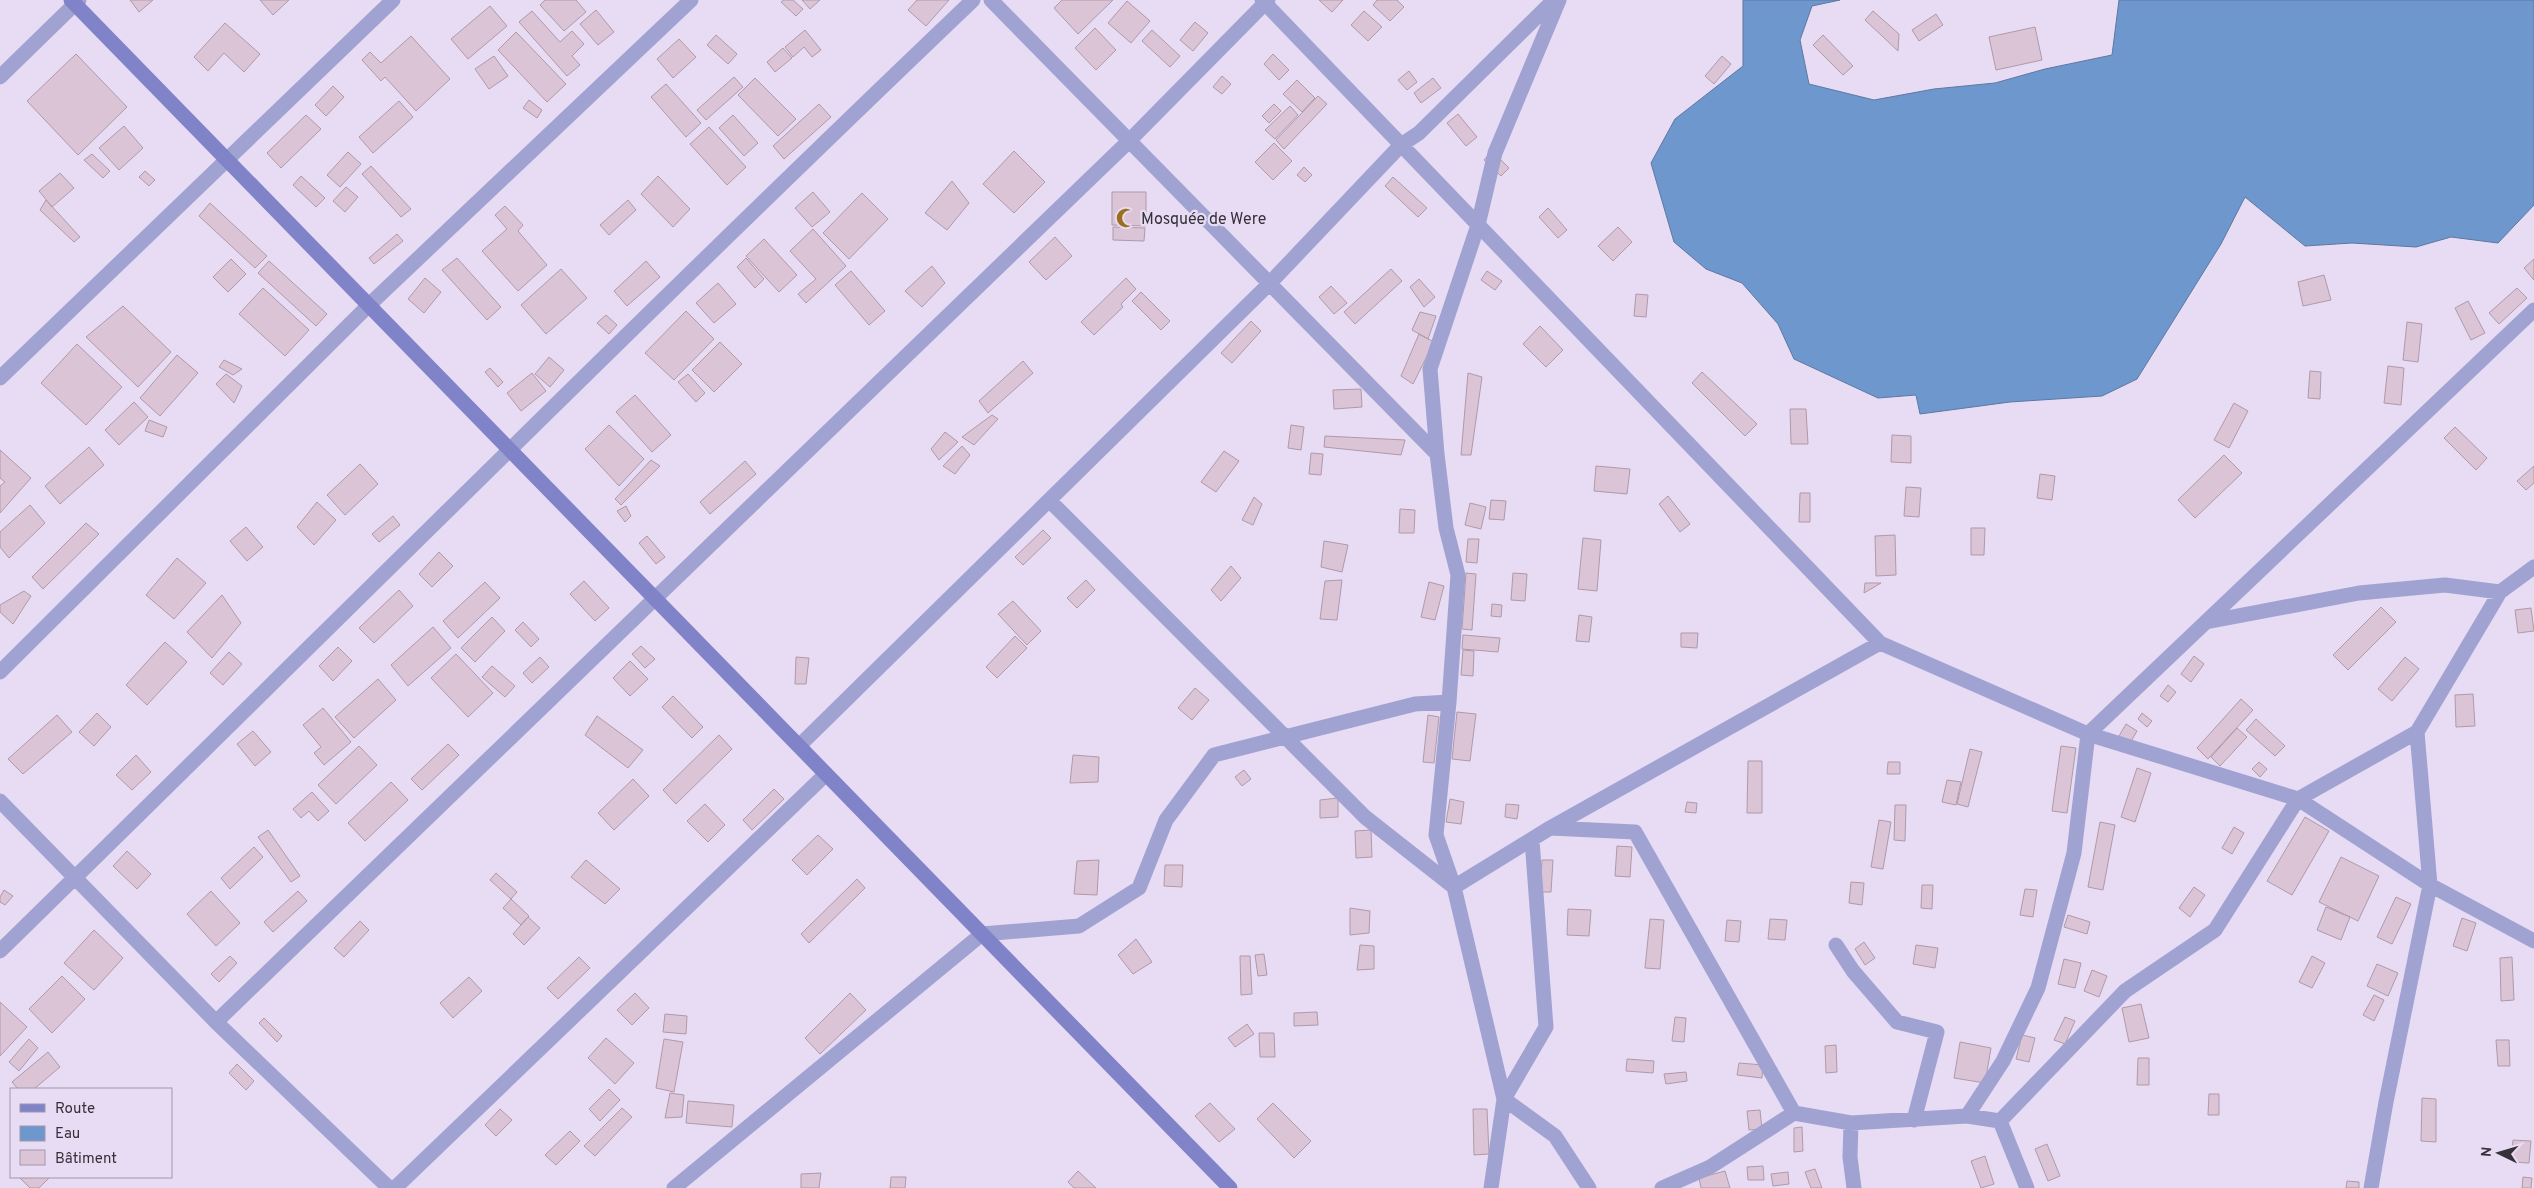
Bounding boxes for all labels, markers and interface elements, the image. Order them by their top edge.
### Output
mosque icon: Mosquée de Were [1115,207,1137,229]
place label: Mosquée de Were [1141,210,1266,230]
legend [10,1088,172,1178]
text: Route [55,1100,95,1119]
text: Eau [55,1125,80,1144]
north arrow [2474,1128,2524,1178]
text: N [2479,1146,2496,1158]
text: Bâtiment [55,1150,117,1169]

